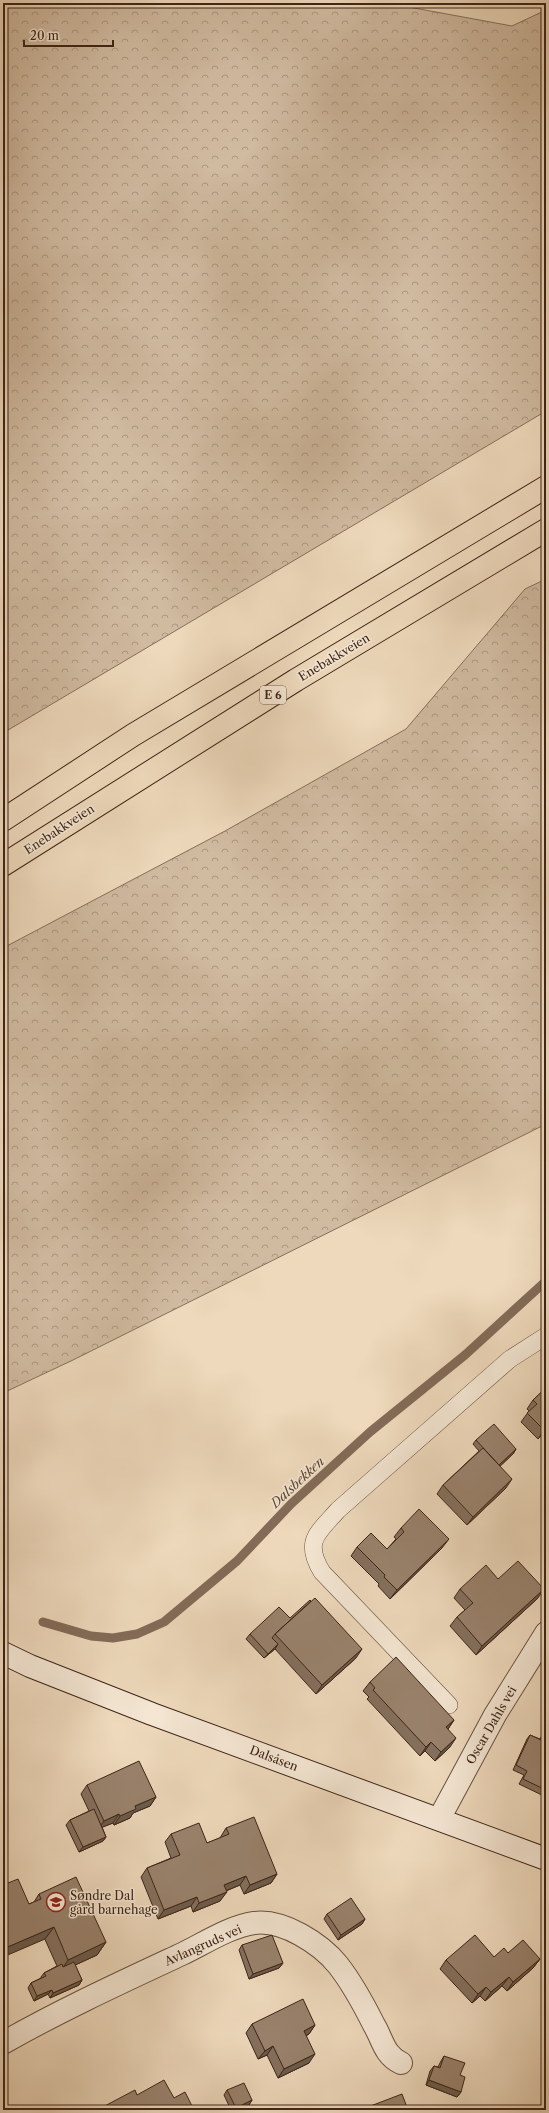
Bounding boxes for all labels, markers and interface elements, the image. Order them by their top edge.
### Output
scale bar [24,22,113,48]
text: 20 m [30,28,59,43]
street label: Enebakkveien [296,630,373,684]
road number: E 6 [260,686,286,704]
street label: Enebakkveien [21,801,97,857]
water label: Dalsbekken [266,1453,327,1512]
street label: Oscar Dahls vei [463,1683,520,1767]
street label: Dalsåsen [248,1742,301,1774]
place label: Søndre Dal gård barnehage [70,1888,158,1917]
school or university icon: Søndre Dal gård barnehage [45,1891,67,1913]
street label: Avlangruds vei [161,1921,244,1969]

